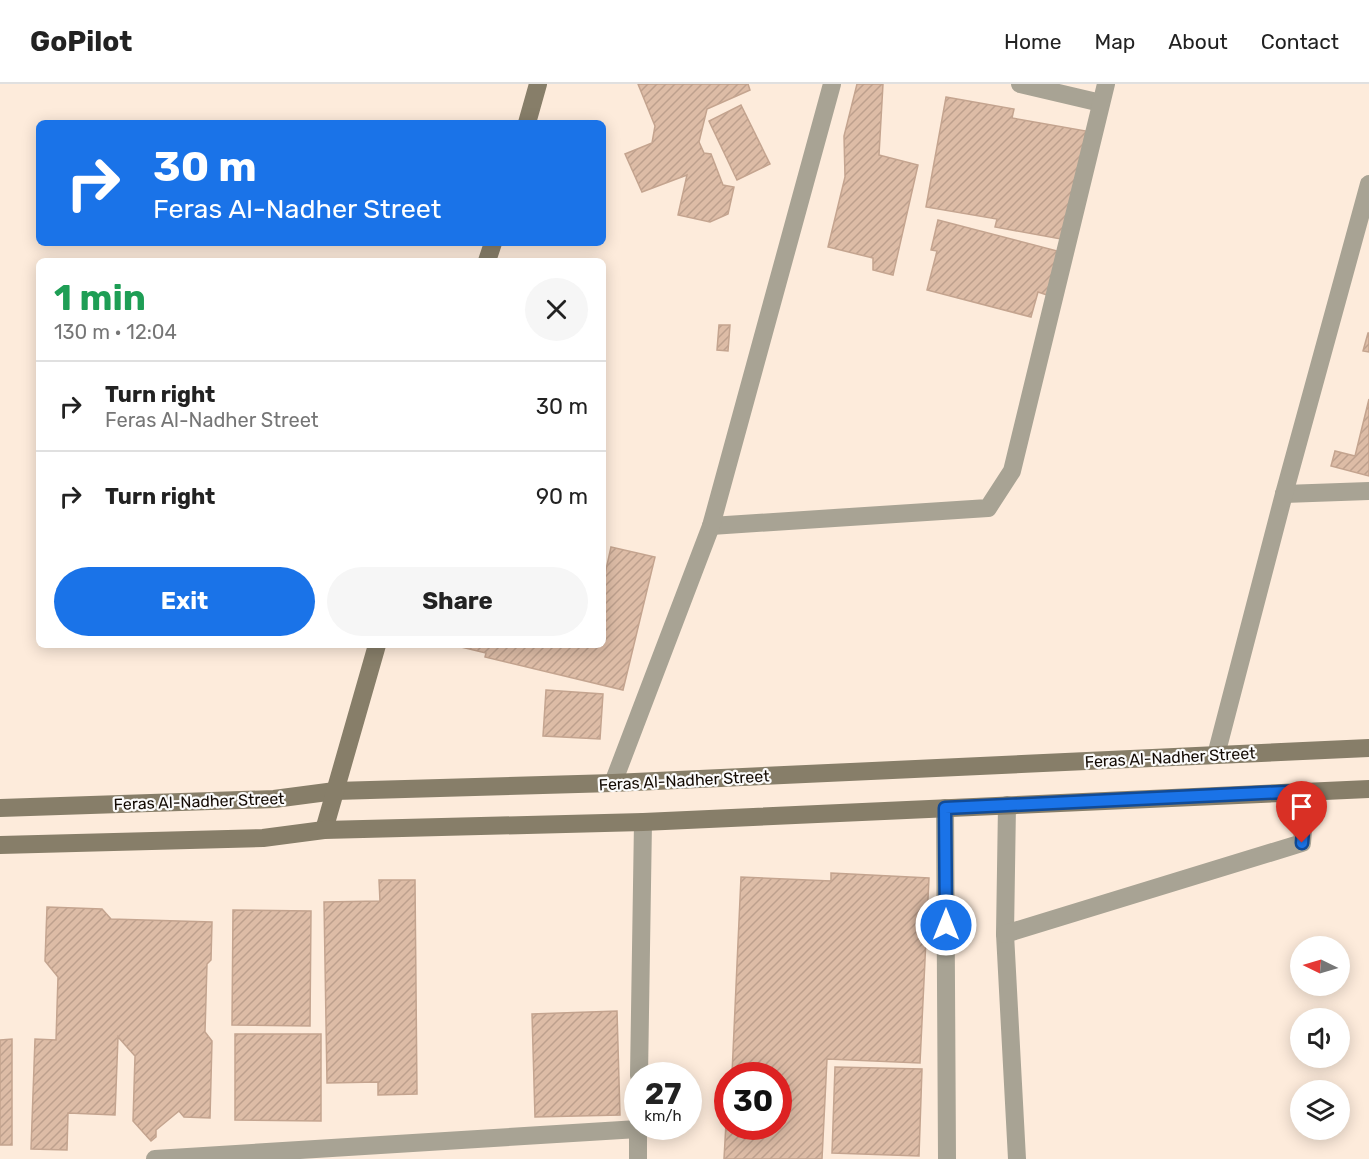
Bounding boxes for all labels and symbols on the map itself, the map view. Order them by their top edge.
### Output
street label: Feras Al-Nadher Street [1084,744,1256,771]
street label: Feras Al-Nadher Street [598,767,770,794]
pin [1276,781,1327,843]
street label: Feras Al-Nadher Street [113,789,285,814]
position arrow [914,893,978,957]
north arrow [1290,936,1350,996]
speed limit sign: 30 [714,1062,792,1140]

